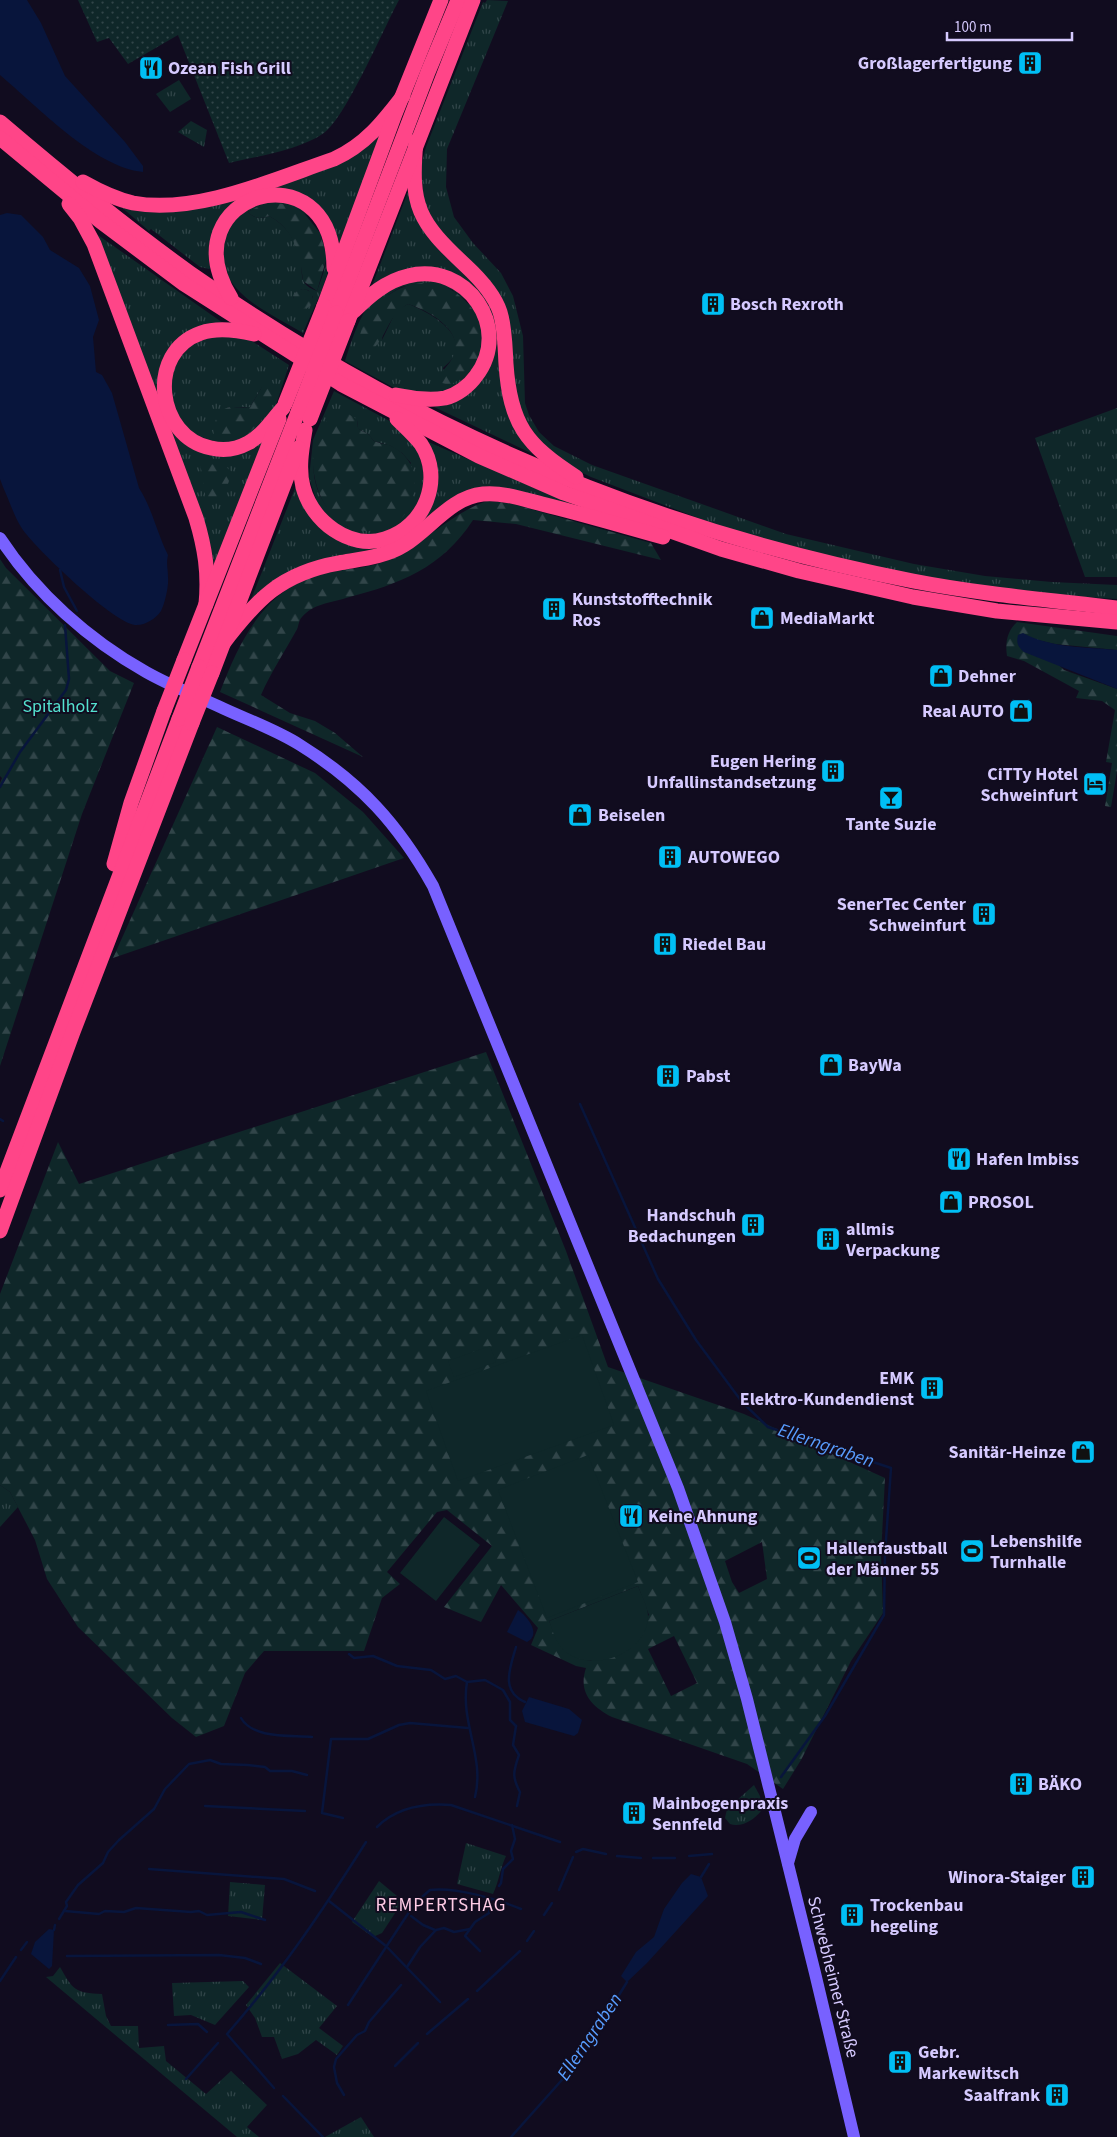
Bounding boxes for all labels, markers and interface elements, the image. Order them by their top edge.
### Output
scale bar [947,10,1072,42]
text: 100 m [954,17,992,38]
building icon: Großlagerfertigung [1017,50,1043,76]
place label: Großlagerfertigung [858,51,1012,76]
restaurant icon: Ozean Fish Grill [138,55,164,81]
place label: Ozean Fish Grill [168,56,291,81]
building icon: Bosch Rexroth [700,291,726,317]
place label: Bosch Rexroth [730,292,844,317]
place label: Kunststofftechnik Ros [572,587,713,633]
building icon: Kunststofftechnik Ros [541,596,567,622]
shop icon: MediaMarkt [749,605,775,631]
place label: MediaMarkt [780,606,874,631]
shop icon: Dehner [928,663,954,689]
place label: Dehner [958,664,1017,689]
park label: Spitalholz [22,694,98,719]
shop icon: Real AUTO [1008,698,1034,724]
place label: Real AUTO [922,699,1004,724]
place label: Eugen Hering Unfallinstandsetzung [646,749,816,795]
building icon: Eugen Hering Unfallinstandsetzung [820,758,846,784]
place label: CiTTy Hotel Schweinfurt [980,762,1078,808]
hotel icon: CiTTy Hotel Schweinfurt [1082,771,1108,797]
bar icon: Tante Suzie [878,785,904,811]
shop icon: Beiselen [567,802,593,828]
place label: Beiselen [598,803,665,828]
place label: Tante Suzie [846,812,936,837]
building icon: AUTOWEGO [657,844,683,870]
place label: AUTOWEGO [687,845,780,870]
place label: SenerTec Center Schweinfurt [837,892,967,938]
building icon: SenerTec Center Schweinfurt [971,901,997,927]
building icon: Riedel Bau [652,931,678,957]
place label: Riedel Bau [682,932,766,957]
shop icon: BayWa [818,1052,844,1078]
place label: BayWa [848,1053,902,1078]
building icon: Pabst [655,1063,681,1089]
place label: Pabst [686,1064,730,1089]
restaurant icon: Hafen Imbiss [946,1146,972,1172]
place label: Hafen Imbiss [976,1147,1079,1172]
shop icon: PROSOL [938,1189,964,1215]
place label: PROSOL [968,1190,1034,1215]
place label: Handschuh Bedachungen [628,1203,736,1249]
building icon: Handschuh Bedachungen [740,1212,766,1238]
place label: allmis Verpackung [845,1217,940,1263]
building icon: allmis Verpackung [815,1226,841,1252]
place label: EMK Elektro-Kundendienst [740,1366,915,1412]
building icon: EMK Elektro-Kundendienst [919,1375,945,1401]
water label: Ellerngraben [774,1417,878,1475]
shop icon: Sanitär-Heinze [1070,1439,1096,1465]
place label: Sanitär-Heinze [948,1440,1066,1465]
restaurant icon: Keine Ahnung [618,1503,644,1529]
place label: Keine Ahnung [648,1504,758,1529]
place label: Lebenshilfe Turnhalle [990,1529,1082,1575]
place label: Hallenfaustball der Männer 55 [826,1536,947,1582]
sports icon: Lebenshilfe Turnhalle [959,1538,985,1564]
sports icon: Hallenfaustball der Männer 55 [796,1545,822,1571]
building icon: BÄKO [1008,1771,1034,1797]
place label: BÄKO [1038,1772,1082,1797]
place label: Mainbogenpraxis Sennfeld [652,1791,788,1837]
building icon: Mainbogenpraxis Sennfeld [621,1800,647,1826]
building icon: Winora-Staiger [1070,1864,1096,1890]
place label: Winora-Staiger [948,1865,1067,1890]
district label: REMPERTSHAG [376,1892,506,1919]
place label: Trockenbau hegeling [870,1893,963,1939]
street label: Schwebheimer Straße [801,1894,865,2060]
building icon: Trockenbau hegeling [839,1902,865,1928]
water label: Ellerngraben [551,1988,629,2086]
place label: Gebr. Markewitsch [918,2040,1019,2086]
building icon: Gebr. Markewitsch [887,2049,913,2075]
building icon: Saalfrank [1044,2082,1070,2108]
place label: Saalfrank [963,2083,1040,2108]

